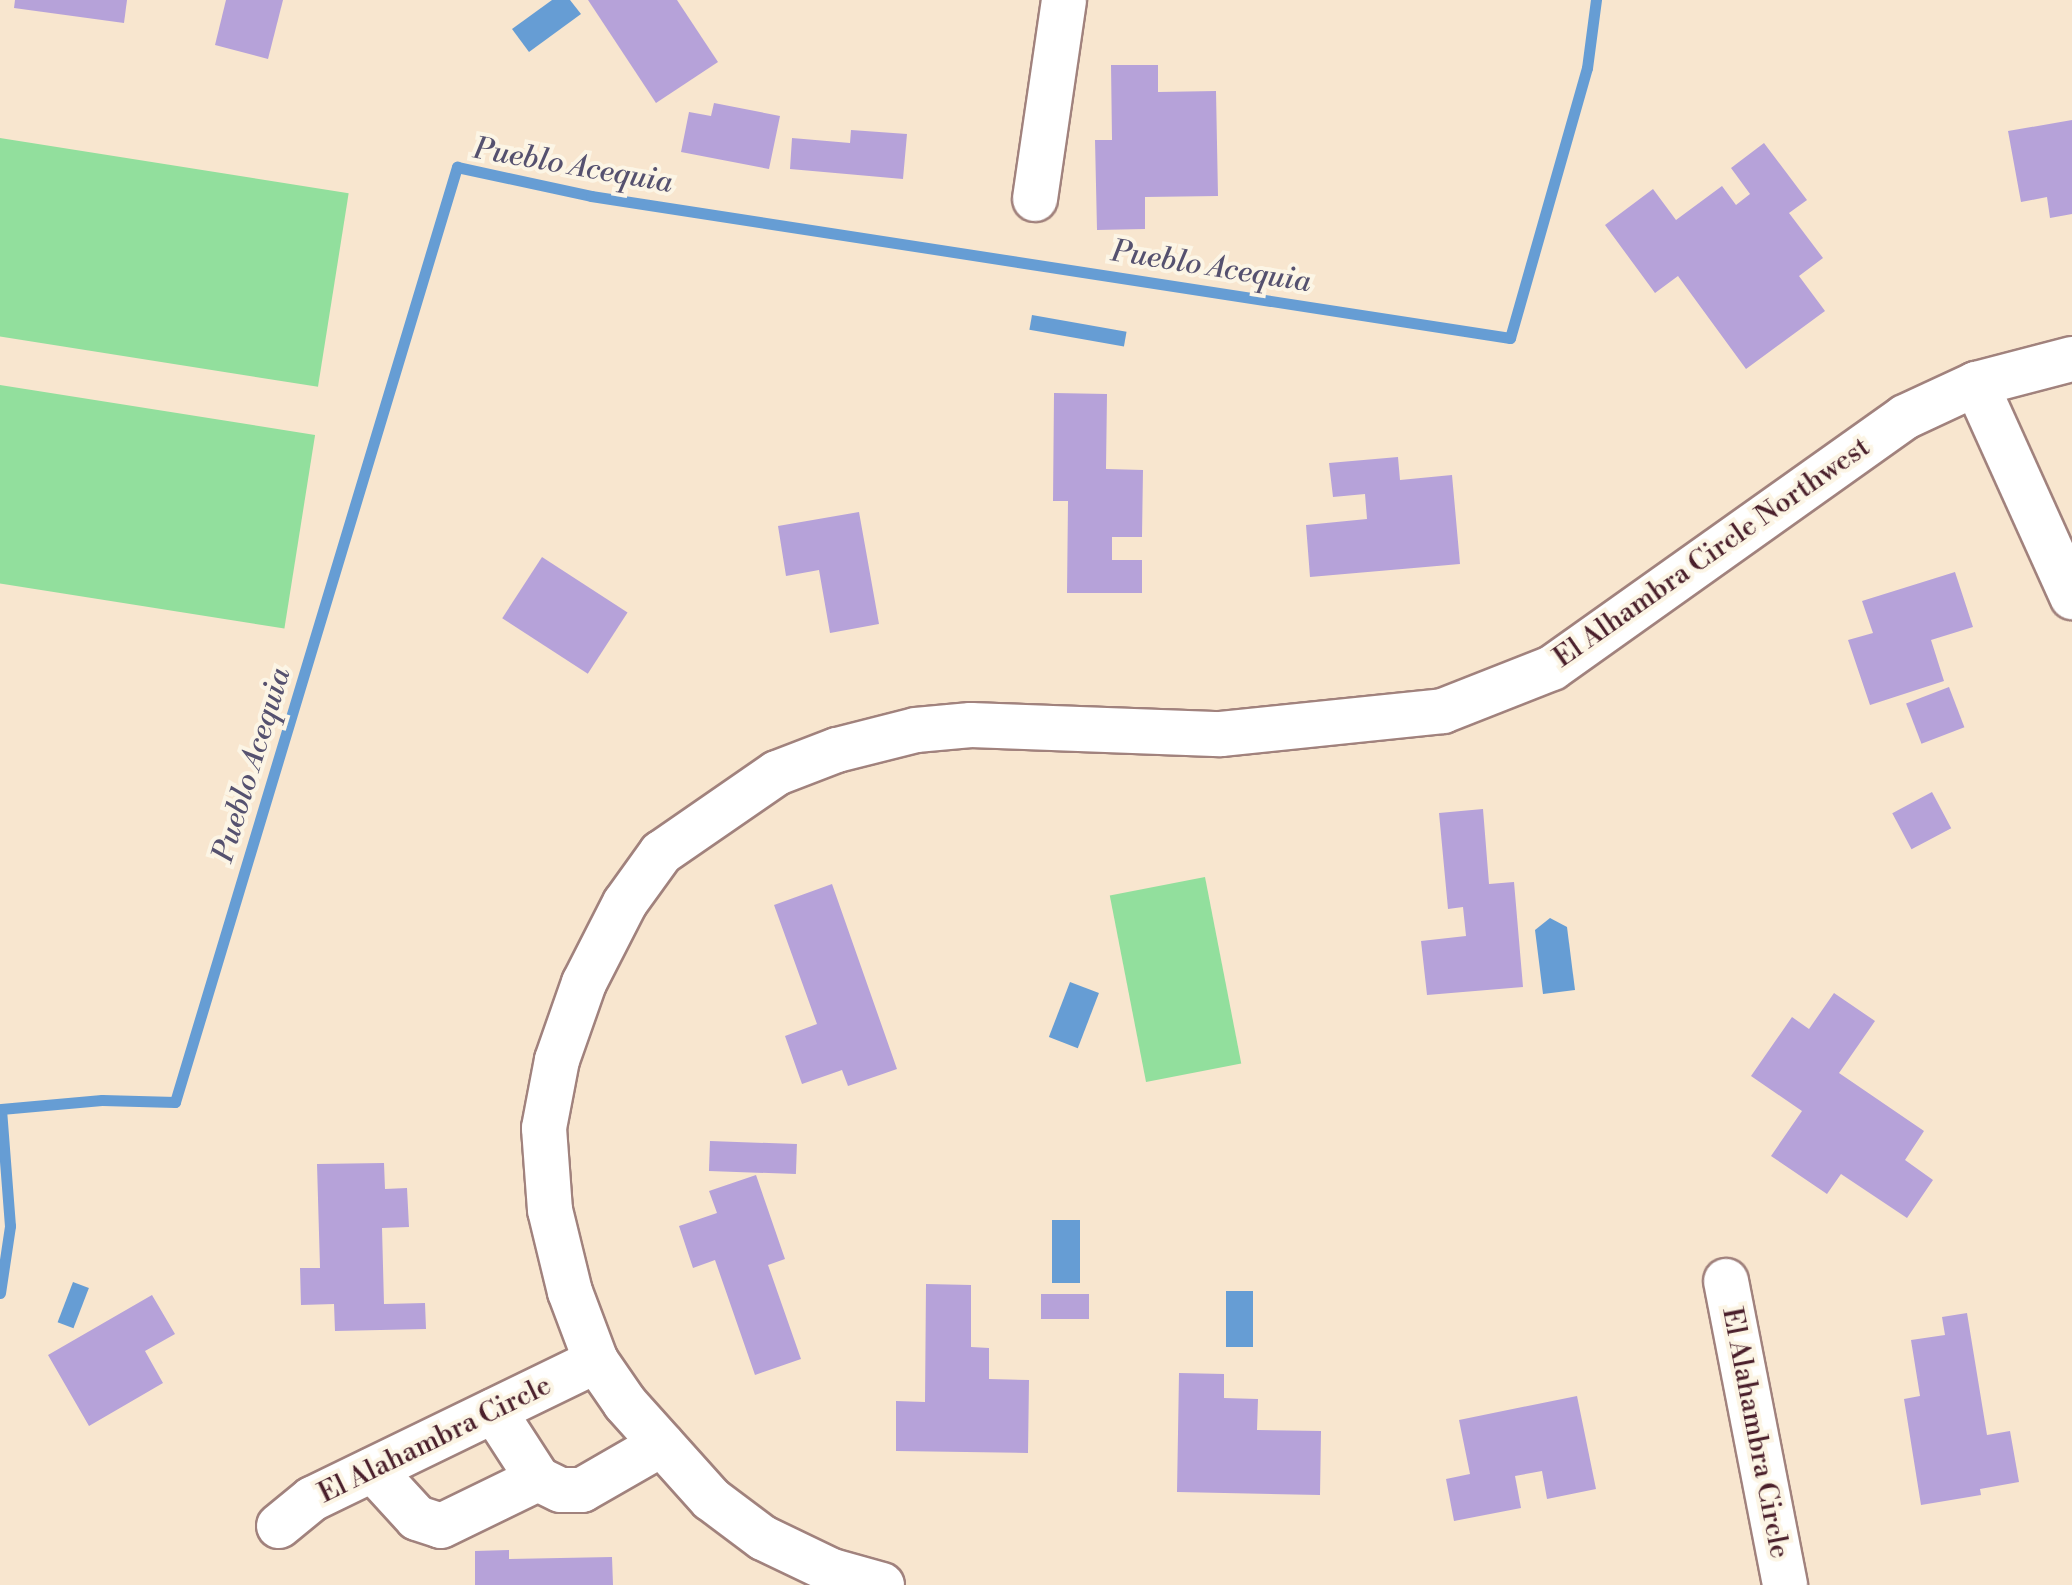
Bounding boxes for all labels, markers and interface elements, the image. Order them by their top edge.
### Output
water label: Pueblo Acequia [471,131,675,201]
water label: Pueblo Acequia [1109,233,1313,301]
street label: El Alhambra Circle Northwest [1548,431,1876,675]
water label: Pueblo Acequia [205,663,299,867]
street label: El Alahambra Circle [1714,1305,1796,1561]
street label: El Alahambra Circle [313,1369,557,1511]

